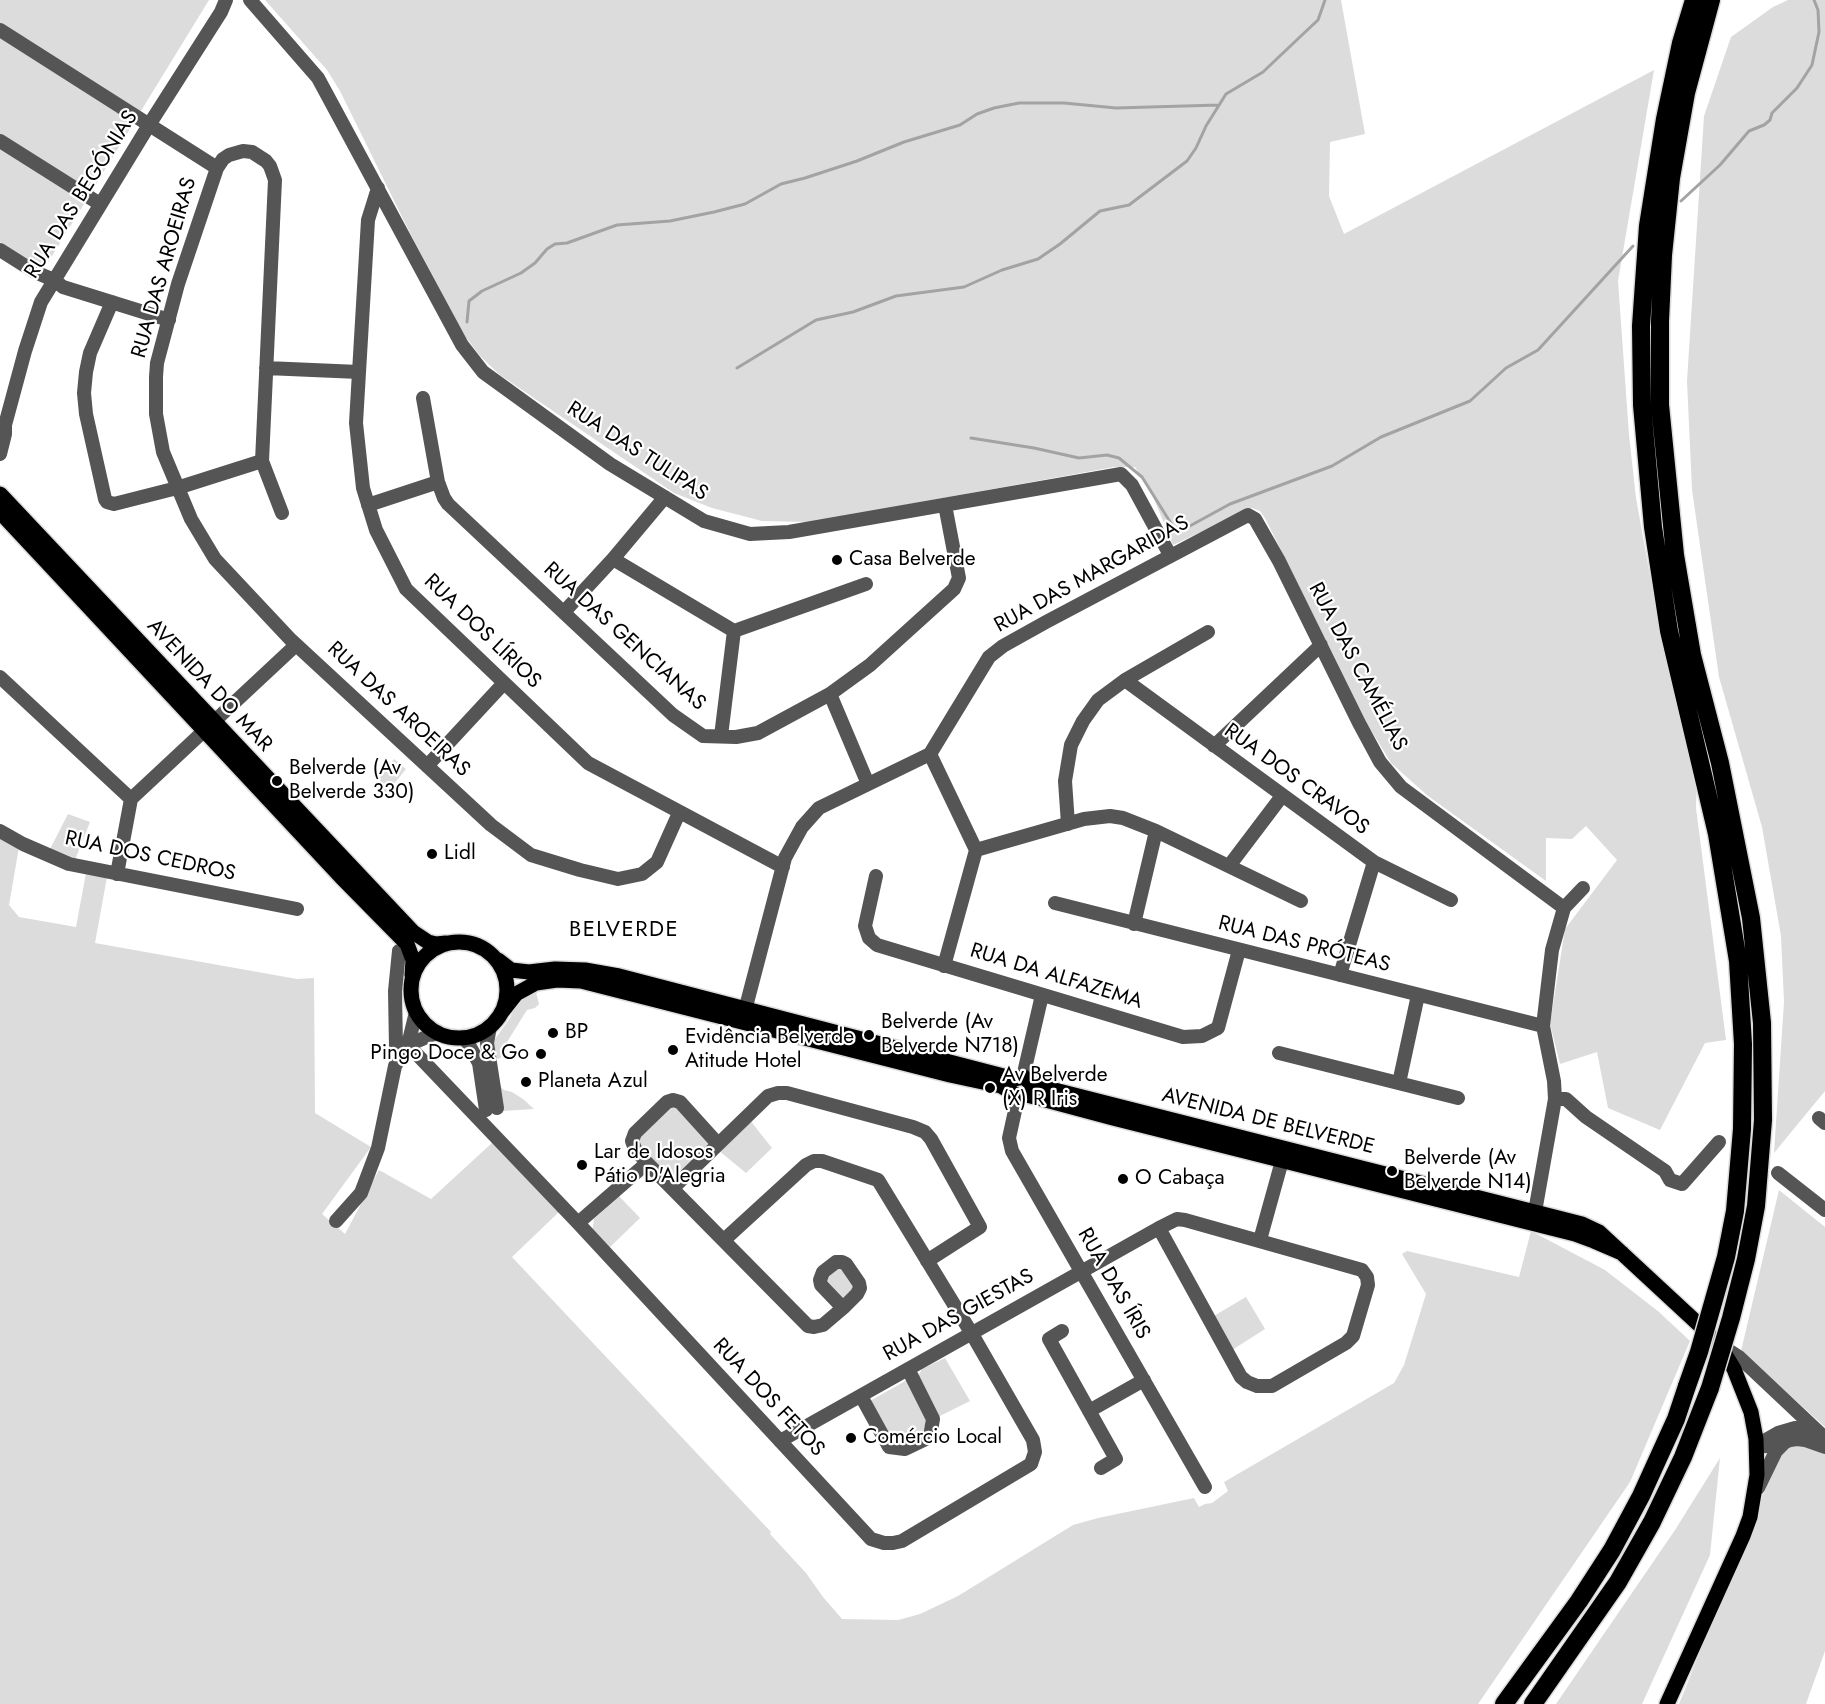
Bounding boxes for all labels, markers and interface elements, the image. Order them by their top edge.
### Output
street label: RUA DAS BEGÓNIAS [20,106,144,284]
street label: RUA DAS AROEIRAS [127,175,203,361]
street label: RUA DAS TULIPAS [562,397,712,507]
street label: RUA DAS MARGARIDAS [990,511,1194,639]
place label: Casa Belverde [849,547,975,573]
marker: Casa Belverde [830,553,844,567]
street label: RUA DAS GENCIANAS [538,558,710,716]
street label: RUA DOS LÍRIOS [418,570,546,694]
street label: RUA DAS CAMÉLIAS [1302,579,1412,755]
street label: AVENIDA DO MAR [141,614,277,758]
street label: RUA DAS AROEIRAS [321,637,475,783]
street label: RUA DOS CRAVOS [1218,719,1374,841]
place label: Belverde (Av Belverde 330) [289,756,414,806]
marker: Belverde (Av Belverde 330) [270,774,284,788]
street label: RUA DOS CEDROS [62,827,238,887]
place label: Lidl [444,841,476,867]
marker: Lidl [425,847,439,861]
street label: RUA DAS PRÓTEAS [1215,911,1393,979]
district label: BELVERDE [569,918,679,944]
street label: RUA DA ALFAZEMA [967,939,1145,1015]
place label: Belverde (Av Belverde N718) [881,1010,1019,1060]
place label: BP [565,1020,588,1046]
place label: Evidência Belverde Atitude Hotel [685,1025,854,1075]
marker: BP [546,1026,560,1040]
marker: Belverde (Av Belverde N718) [862,1028,876,1042]
place label: Pingo Doce & Go [370,1041,529,1067]
marker: Evidência Belverde Atitude Hotel [666,1043,680,1057]
marker: Pingo Doce & Go [534,1047,548,1061]
place label: Av Belverde (X) R Iris [1002,1063,1107,1113]
place label: Planeta Azul [538,1069,648,1095]
marker: Planeta Azul [519,1075,533,1089]
marker: Av Belverde (X) R Iris [983,1081,997,1095]
street label: AVENIDA DE BELVERDE [1159,1083,1377,1161]
place label: Lar de Idosos Pátio D'Alegria [594,1140,725,1190]
place label: Belverde (Av Belverde N14) [1404,1146,1532,1196]
marker: Lar de Idosos Pátio D'Alegria [575,1158,589,1172]
marker: Belverde (Av Belverde N14) [1385,1164,1399,1178]
place label: O Cabaça [1135,1166,1225,1192]
marker: O Cabaça [1116,1172,1130,1186]
street label: RUA DAS ÍRIS [1071,1224,1155,1344]
street label: RUA DAS GIESTAS [879,1264,1039,1368]
street label: RUA DOS FETOS [707,1334,829,1462]
place label: Comércio Local [863,1425,1002,1451]
marker: Comércio Local [844,1431,858,1445]

